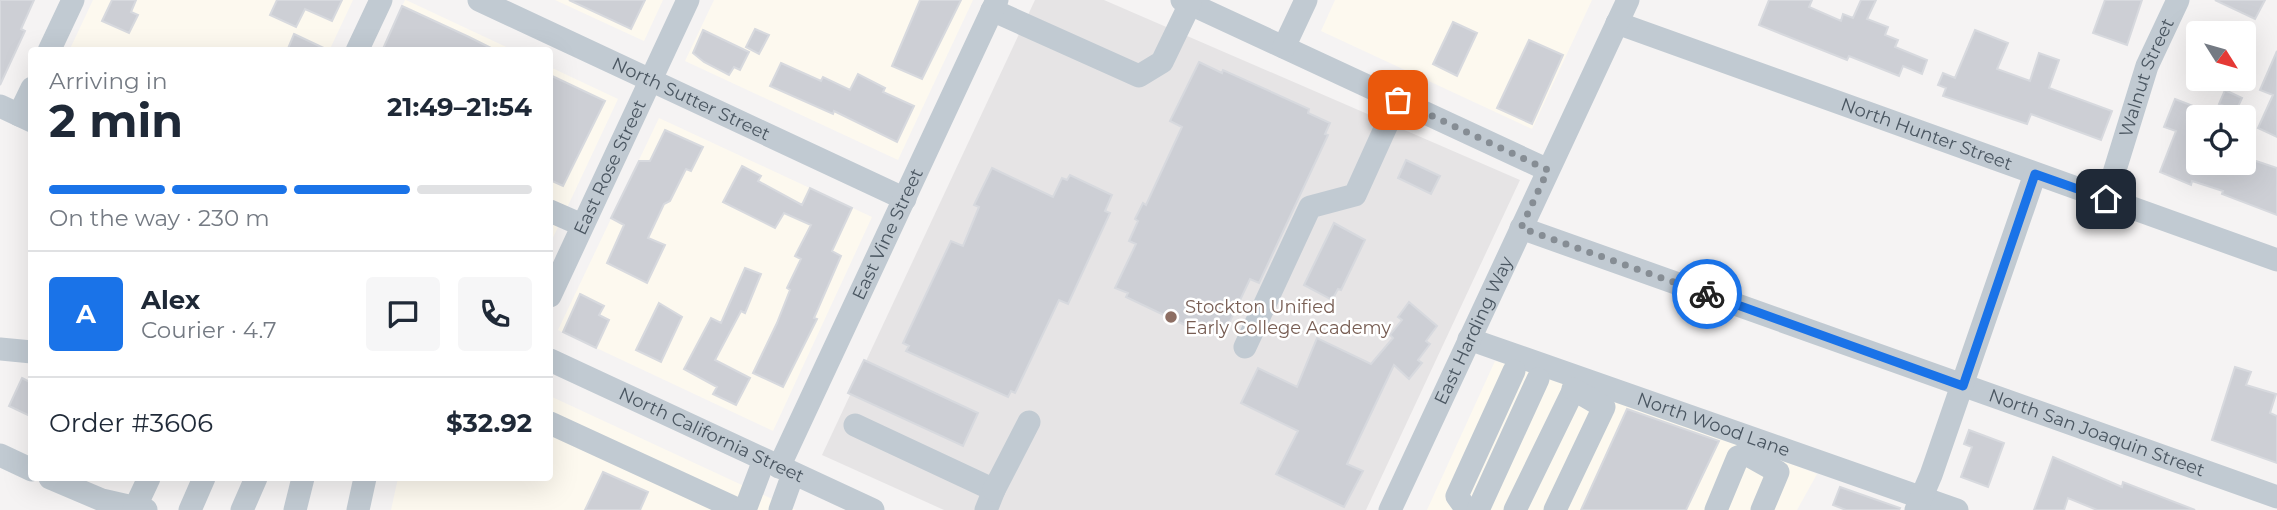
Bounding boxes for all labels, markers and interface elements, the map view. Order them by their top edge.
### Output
street label: Walnut Street [2115,15,2179,140]
north arrow [2186,21,2256,91]
map controls [2186,21,2256,175]
street label: North Sutter Street [608,53,774,145]
text: Arriving in [49,67,168,95]
pin [1368,70,1428,130]
icon: bag [1379,81,1417,119]
text: 21:49–21:54 [387,91,532,123]
text: 2 min [49,92,183,149]
street label: North Hunter Street [1838,93,2015,175]
street label: East Rose Street [569,96,651,238]
button: locate [2186,105,2256,175]
street label: East Vine Street [848,165,928,303]
pin [2076,169,2136,229]
icon: home [2087,180,2125,218]
text: On the way · 230 m [49,204,270,232]
street label: East Harding Way [1430,253,1518,408]
courier [1672,259,1742,329]
icon: bike [1688,275,1726,313]
button: chat [366,277,440,351]
button: phone [458,277,532,351]
text: Alex [141,284,200,316]
place label: Stockton Unified Early College Academy [1185,296,1391,339]
text: A [76,298,96,330]
marker: Stockton Unified Early College Academy [1163,309,1179,325]
text: Courier · 4.7 [141,316,277,344]
street label: North California Street [615,383,808,487]
street label: North San Joaquin Street [1986,384,2208,481]
street label: North Wood Lane [1634,388,1793,462]
text: Order #3606 [49,407,213,439]
text: $32.92 [446,407,532,439]

